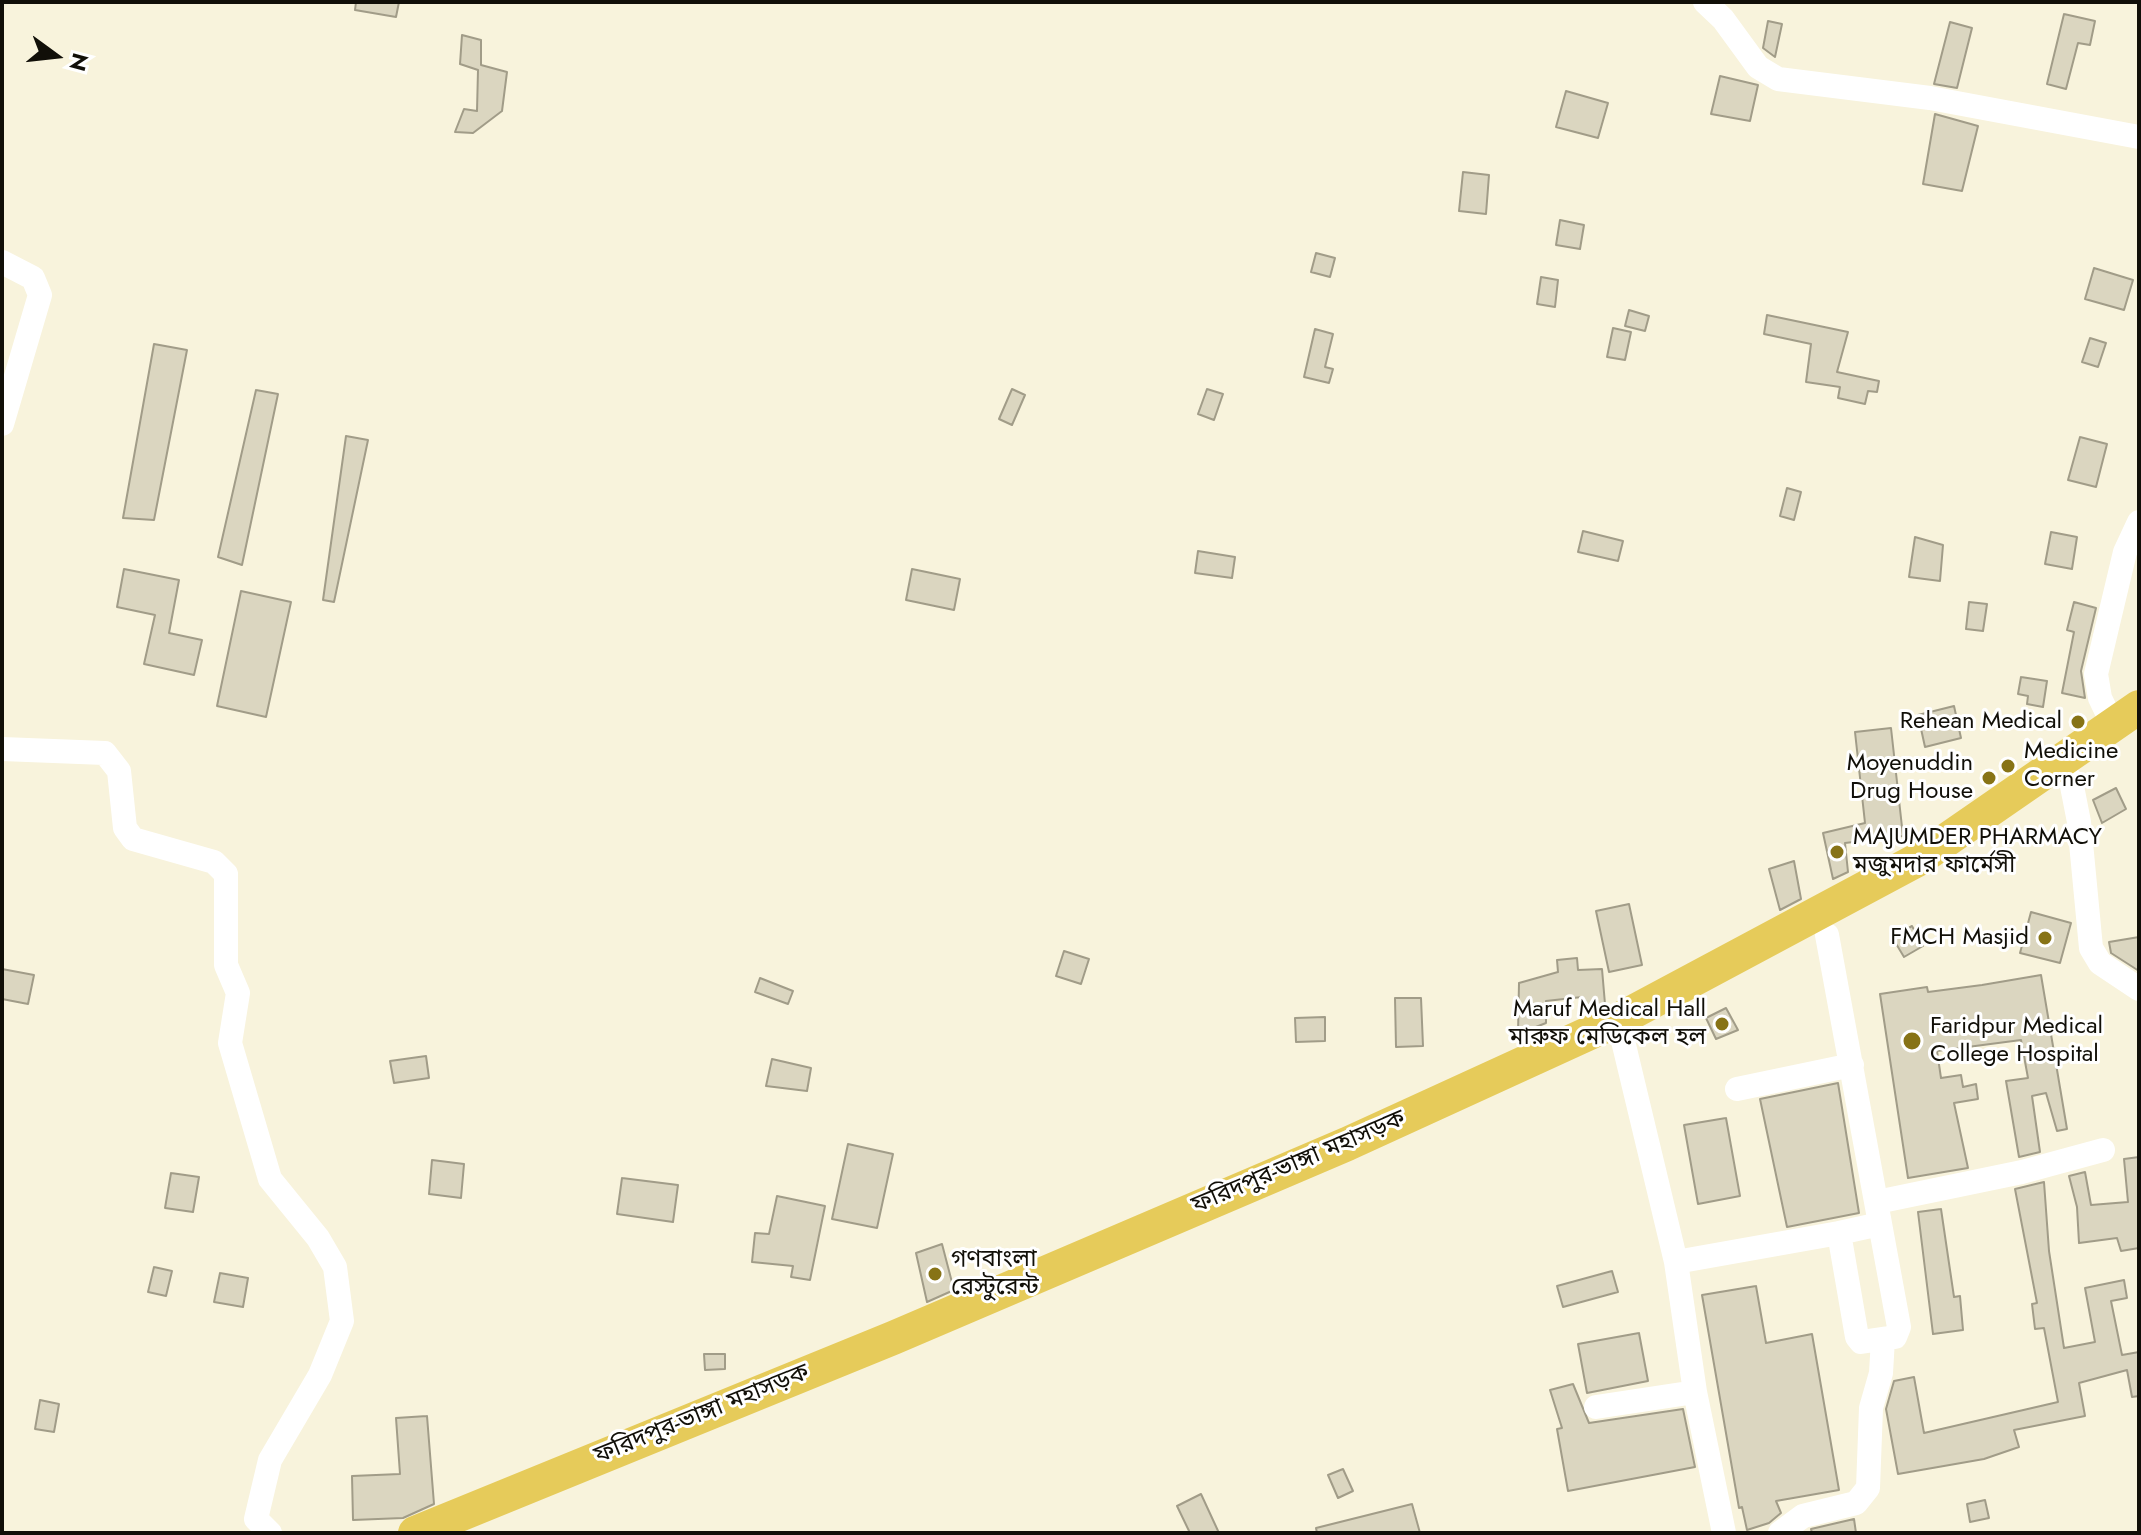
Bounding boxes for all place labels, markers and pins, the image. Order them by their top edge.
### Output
place label: Rehean Medical [1900,708,2062,736]
marker: Rehean Medical [2069,713,2087,731]
place label: Medicine Corner [2024,738,2118,794]
place label: Moyenuddin Drug House [1847,750,1973,806]
marker: Medicine Corner [1999,757,2017,775]
marker: Moyenuddin Drug House [1980,769,1998,787]
place label: MAJUMDER PHARMACY মজুমদার ফার্মেসী [1853,824,2102,880]
marker: MAJUMDER PHARMACY মজুমদার ফার্মেসী [1828,843,1846,861]
place label: FMCH Masjid [1890,924,2029,952]
marker: FMCH Masjid [2036,929,2054,947]
place label: Maruf Medical Hall মারুফ মেডিকেল হল [1509,996,1706,1052]
place label: Faridpur Medical College Hospital [1930,1013,2103,1069]
marker: Maruf Medical Hall মারুফ মেডিকেল হল [1713,1015,1731,1033]
marker: Faridpur Medical College Hospital [1901,1030,1923,1052]
place label: গণবাংলা রেস্টুরেন্ট [951,1246,1039,1302]
marker: গণবাংলা রেস্টুরেন্ট [926,1265,944,1283]

